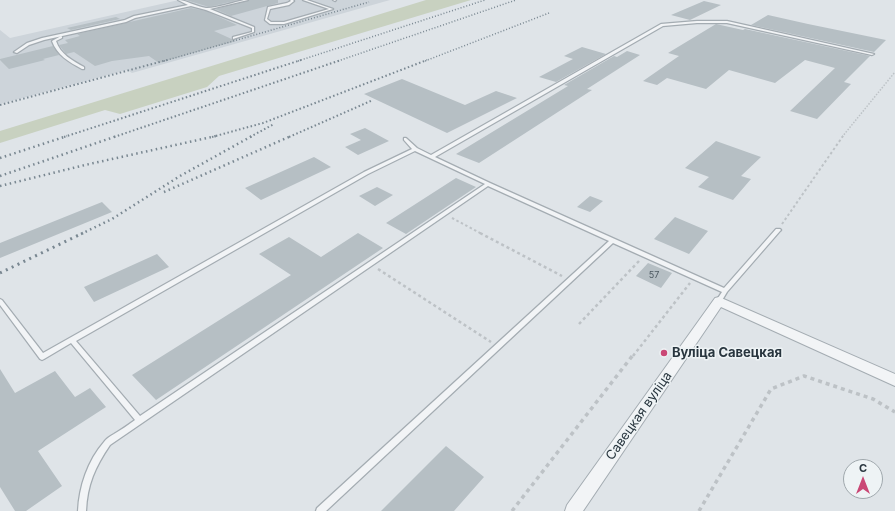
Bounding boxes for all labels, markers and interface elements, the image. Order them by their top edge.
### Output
house number: 57 [649,270,659,280]
place label: Вуліца Савецкая [672,345,782,361]
marker: Вуліца Савецкая [659,348,669,358]
street label: Савецкая вуліца [603,369,675,463]
north arrow [843,459,883,499]
text: С [859,461,867,475]

